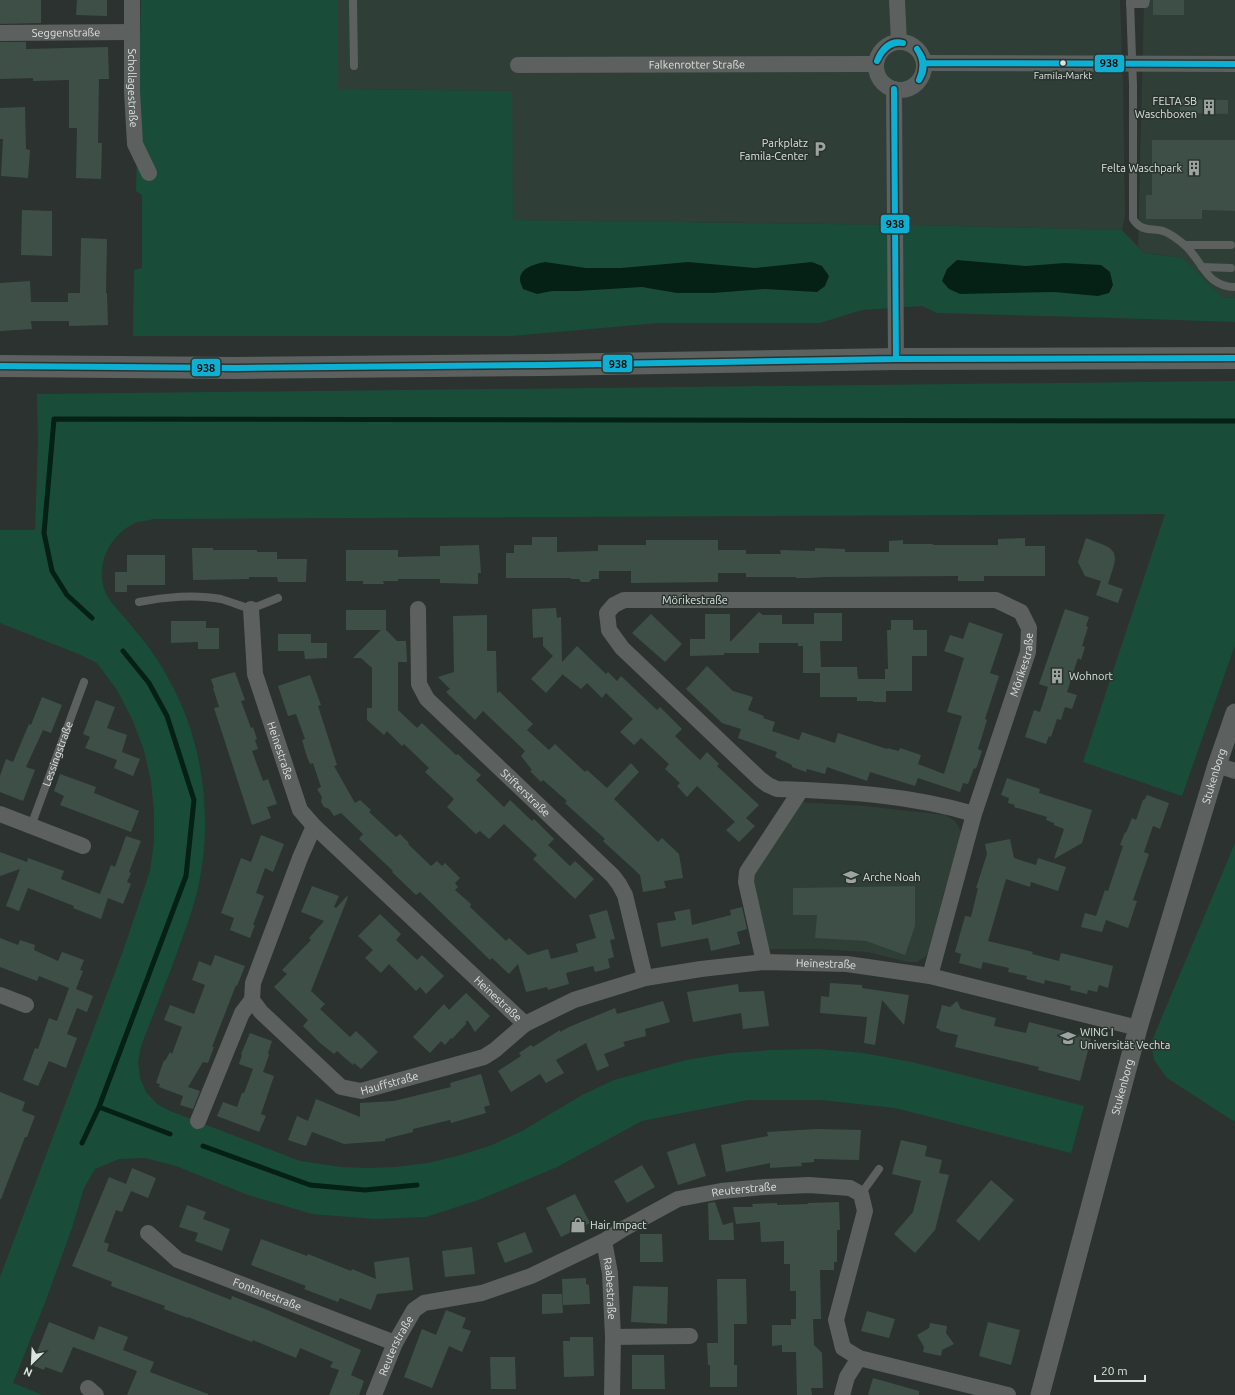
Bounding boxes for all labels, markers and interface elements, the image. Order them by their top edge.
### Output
street label: Seggenstraße [32,26,100,39]
street label: Schollagestraße [126,48,140,128]
line badge: 938 [1094,54,1125,73]
text: 938 [1100,57,1118,69]
street label: Falkenrotter Straße [649,58,745,71]
marker: Famila-Markt [1058,58,1068,68]
place label: Famila-Markt [1034,70,1092,81]
place label: FELTA SB Waschboxen [1135,95,1197,120]
building icon: FELTA SB Waschboxen [1200,98,1218,116]
place label: Parkplatz Famila-Center [739,137,809,162]
parking icon: Parkplatz Famila-Center [811,140,829,158]
building icon: Felta Waschpark [1185,159,1203,177]
place label: Felta Waschpark [1101,162,1182,174]
line badge: 938 [880,214,910,234]
text: 938 [886,218,904,230]
line badge: 938 [602,354,633,373]
line badge: 938 [191,358,221,377]
text: 938 [609,358,627,370]
text: 938 [197,362,215,374]
street label: Mörikestraße [662,594,728,606]
street label: Mörikestraße [1008,632,1035,698]
building icon: Wohnort [1048,667,1066,685]
place label: Wohnort [1069,670,1114,682]
street label: Lessingstraße [40,720,75,788]
street label: Heinestraße [265,720,296,781]
street label: Stukenborg [1200,747,1228,805]
street label: Stifterstraße [498,767,553,819]
school or university icon: Arche Noah [842,868,860,886]
place label: Arche Noah [863,871,921,883]
street label: Heinestraße [796,957,857,971]
street label: Heinestraße [472,974,524,1024]
place label: WING I Universität Vechta [1080,1026,1170,1051]
school or university icon: WING I Universität Vechta [1059,1029,1077,1047]
street label: Stukenborg [1109,1057,1136,1116]
street label: Hauffstraße [359,1069,420,1097]
street label: Reuterstraße [710,1180,777,1199]
shop icon: Hair Impact [569,1216,587,1234]
place label: Hair Impact [590,1219,647,1231]
street label: Raabestraße [601,1256,618,1320]
street label: Fontanestraße [231,1276,303,1313]
street label: Reuterstraße [376,1313,415,1378]
north arrow [12,1343,52,1383]
scale bar [1095,1357,1145,1383]
text: 20 m [1101,1364,1128,1377]
text: N [22,1365,34,1379]

